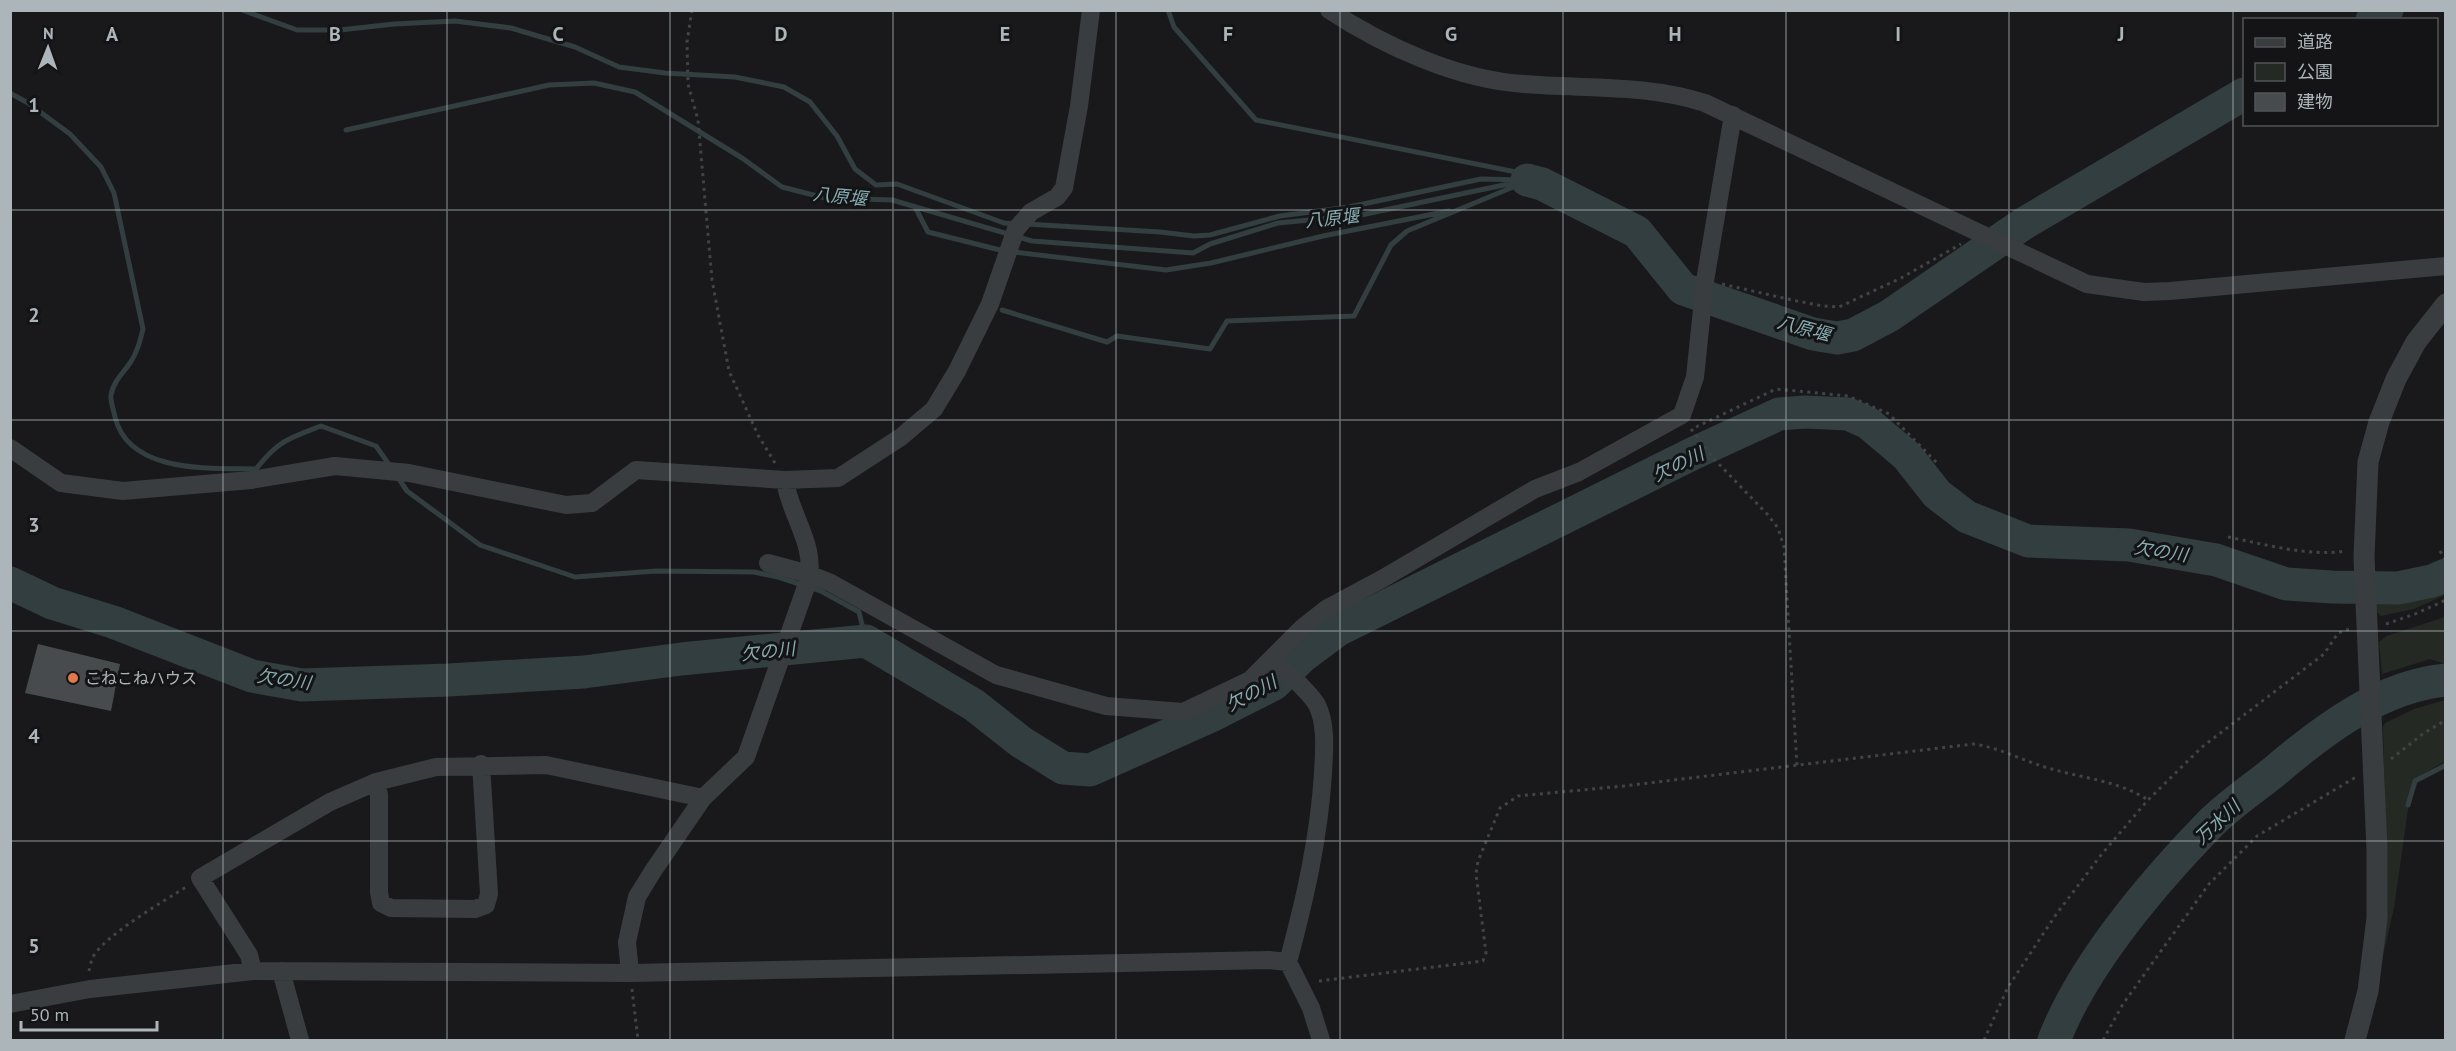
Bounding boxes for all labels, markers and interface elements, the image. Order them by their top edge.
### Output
north arrow [18,18,78,78]
legend [2243,18,2438,126]
text: A [106,21,119,47]
text: B [329,21,341,47]
text: C [552,21,564,47]
text: D [775,21,788,47]
text: E [1000,21,1010,47]
text: F [1223,21,1233,47]
text: G [1445,21,1457,47]
text: H [1668,21,1682,47]
text: I [1895,21,1901,47]
text: J [2117,21,2124,47]
text: N [43,23,54,43]
text: 道路 [2297,30,2333,53]
text: 公園 [2297,60,2333,83]
text: 建物 [2297,90,2333,113]
text: 1 [28,92,40,118]
water label: 八原堰 [812,182,871,211]
water label: 八原堰 [1304,203,1363,232]
text: 2 [28,302,40,328]
water label: 八原堰 [1775,310,1836,347]
water label: 欠の川 [1649,441,1709,486]
text: 3 [28,512,40,538]
water label: 欠の川 [2133,535,2191,567]
water label: 欠の川 [740,637,798,665]
water label: 欠の川 [256,664,314,694]
place label: こねこねハウス [85,668,197,688]
water label: 欠の川 [1222,669,1282,716]
marker: こねこねハウス [66,671,80,685]
text: 4 [28,723,40,749]
water label: 万水川 [2189,794,2246,849]
text: 5 [28,933,40,959]
scale bar [21,994,158,1032]
text: 50 m [30,1003,69,1026]

